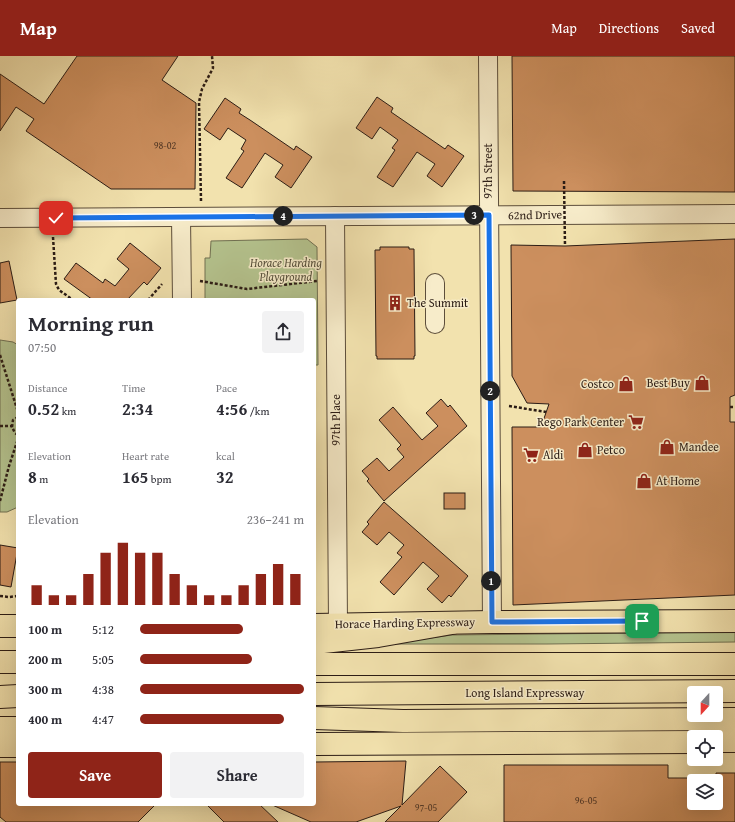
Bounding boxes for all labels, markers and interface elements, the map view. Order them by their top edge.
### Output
text: Map [20,14,57,42]
text: Map [551,18,577,38]
text: Directions [599,18,659,38]
text: Saved [681,18,715,38]
house number: 98-02 [154,138,177,153]
street label: 97th Street [479,142,496,199]
pin [39,201,73,235]
pin: 3 [464,205,484,225]
pin: 4 [273,206,293,226]
street label: 62nd Drive [508,206,563,223]
icon: check [45,207,67,229]
text: 3 [471,207,477,223]
text: 4 [280,208,286,224]
park label: Horace Harding Playground [249,254,322,285]
building icon: The Summit [386,294,404,312]
place label: The Summit [407,294,469,311]
text: Morning run [28,307,154,339]
button: share [262,311,304,353]
text: 07:50 [28,338,56,357]
place label: Best Buy [647,374,690,391]
shop icon: Best Buy [693,374,711,392]
place label: Costco [581,375,614,392]
shop icon: Costco [617,375,635,393]
text: Distance [28,380,67,396]
text: Time [122,380,145,396]
text: Pace [216,380,237,396]
pin: 2 [480,381,500,401]
text: 2 [487,383,493,399]
street label: 97th Place [327,394,344,446]
text: 0.52 [28,396,59,421]
text: 2:34 [122,396,153,421]
text: 4:56 [216,396,247,421]
text: km [59,403,76,419]
text: /km [247,403,269,419]
place label: Rego Park Center [537,413,624,430]
supermarket icon: Rego Park Center [627,413,645,431]
shop icon: Mandee [658,438,676,456]
place label: Mandee [679,438,719,455]
shop icon: Petco [576,441,594,459]
place label: Petco [597,441,625,458]
supermarket icon: Aldi [522,446,540,464]
place label: Aldi [543,446,564,463]
text: Elevation [28,448,71,464]
text: Heart rate [122,448,169,464]
text: kcal [216,448,235,464]
text: 8 [28,464,37,489]
text: 165 [122,464,148,489]
text: 32 [216,464,234,489]
text: m [37,471,48,487]
text: bpm [148,471,171,487]
shop icon: At Home [635,472,653,490]
place label: At Home [656,472,700,489]
text: Elevation [28,510,79,529]
text: 236–241 m [247,510,304,529]
pin: 1 [481,571,501,591]
text: 1 [488,573,494,589]
pin [625,604,659,638]
icon: arrive [631,610,653,632]
street label: Horace Harding Expressway [335,613,475,632]
text: 100 m [28,620,62,639]
text: 5:12 [92,620,114,639]
text: 200 m [28,650,62,669]
text: 5:05 [92,650,114,669]
text: 300 m [28,680,62,699]
text: 4:38 [92,680,114,699]
street label: Long Island Expressway [465,684,585,701]
north arrow [687,686,723,722]
map controls [687,686,723,810]
text: 400 m [28,710,62,729]
text: 4:47 [92,710,114,729]
button: locate [687,730,723,766]
button: Save [28,752,162,798]
button: Share [170,752,304,798]
button: layers [687,774,723,810]
house number: 96-05 [575,793,598,808]
house number: 97-05 [415,800,438,815]

